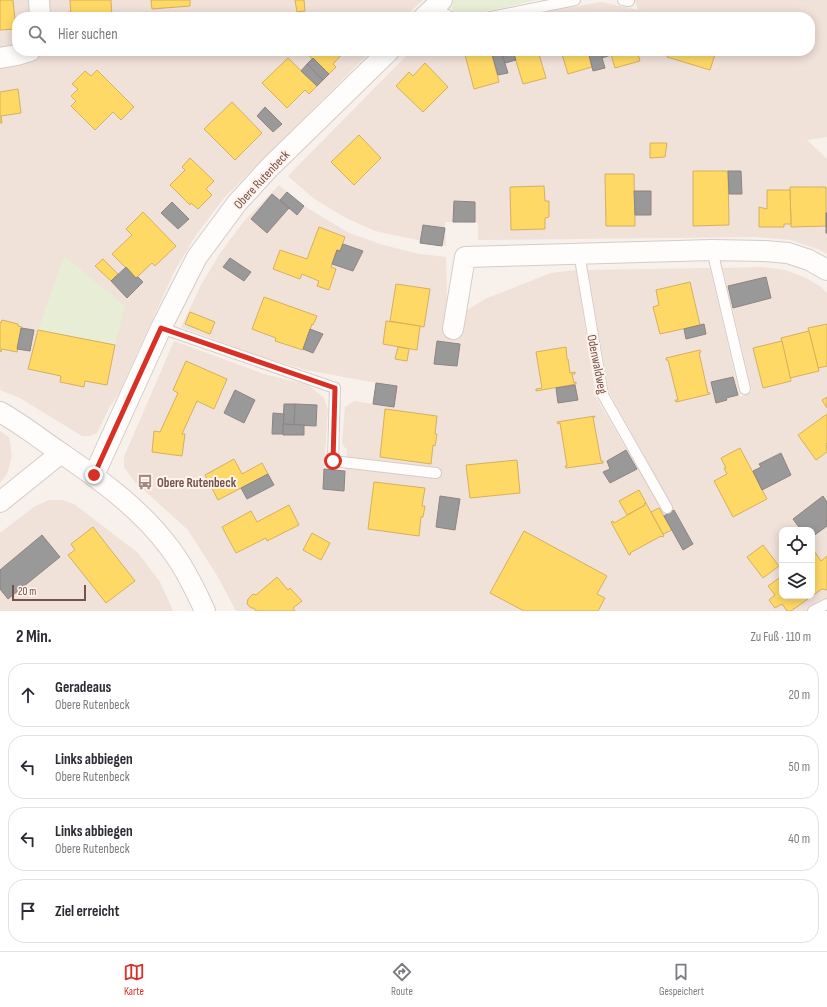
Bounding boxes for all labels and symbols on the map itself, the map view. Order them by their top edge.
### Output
street label: Obere Rutenbeck [230,147,293,212]
street label: Odenwaldweg [583,333,611,395]
route start [324,452,342,470]
route end [85,466,103,484]
bus stop icon: Obere Rutenbeck [136,473,154,491]
place label: Obere Rutenbeck [157,475,237,491]
scale bar [12,583,86,602]

